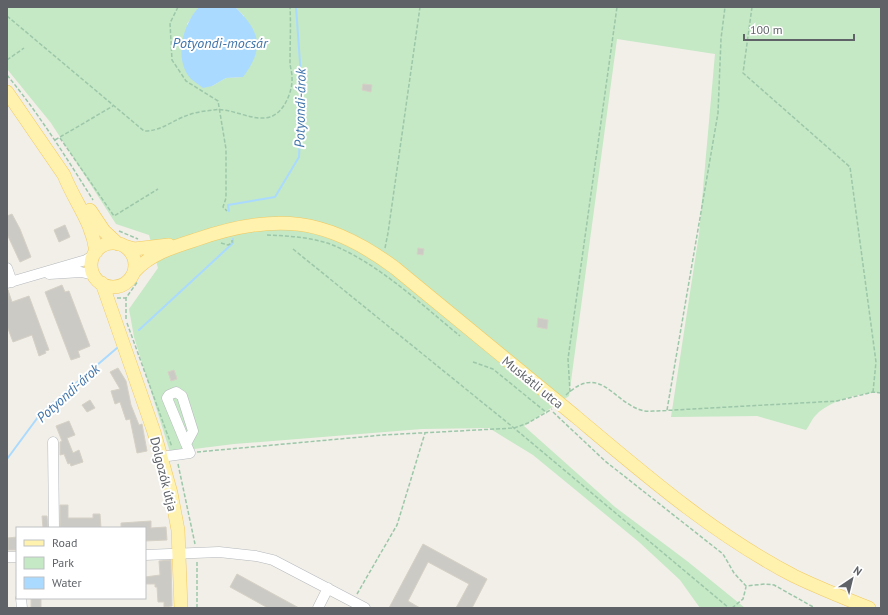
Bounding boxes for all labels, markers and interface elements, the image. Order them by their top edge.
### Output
scale bar [744,16,854,42]
text: 100 m [750,22,783,37]
water label: Potyondi-mocsár [173,34,269,52]
water label: Potyondi-árok [290,68,310,148]
street label: Muskátli utca [499,352,567,412]
water label: Potyondi-árok [33,359,104,426]
street label: Dolgozók útja [146,435,181,513]
legend [16,527,146,599]
text: Road [52,535,77,550]
text: Park [52,555,74,570]
north arrow [832,559,872,599]
text: N [851,563,865,579]
text: Water [52,575,82,590]

